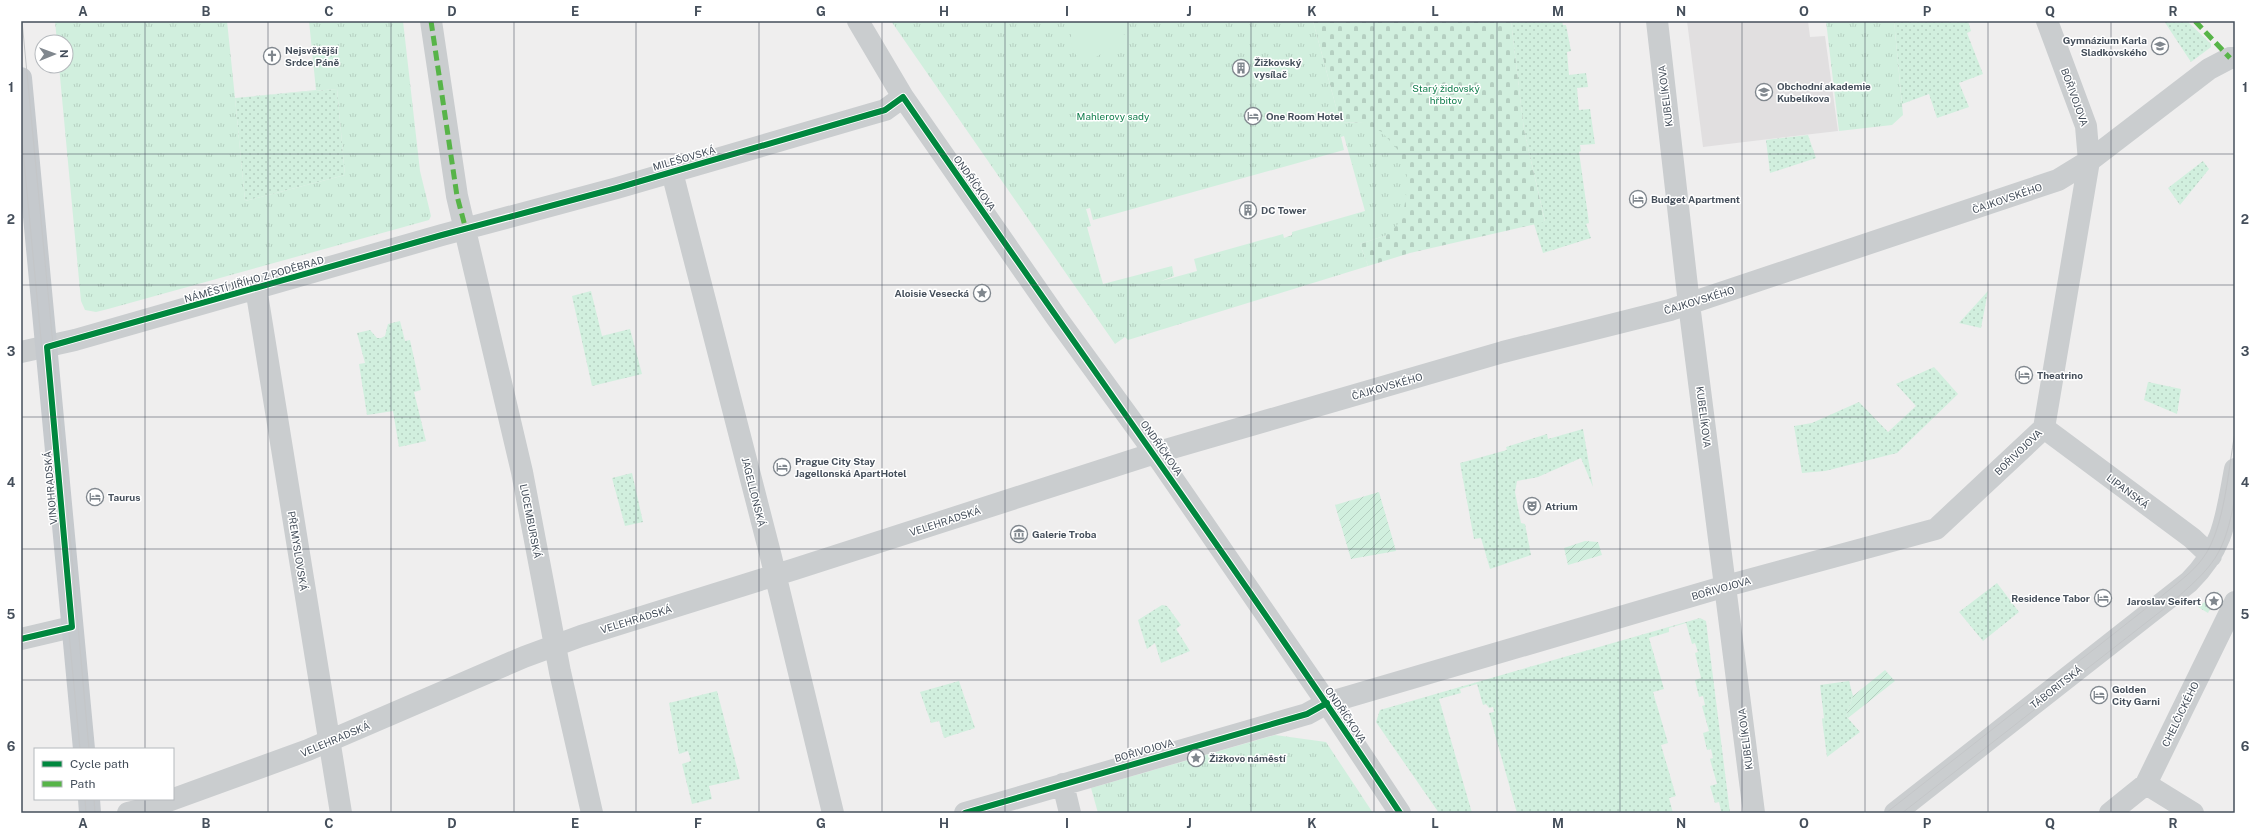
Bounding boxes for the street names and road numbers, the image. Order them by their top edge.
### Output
street label: KUBELÍKOVA [1655,65,1675,127]
street label: BOŘIVOJOVA [2059,66,2091,128]
street label: MILEŠOVSKÁ [651,143,717,173]
street label: ONDŘÍČKOVA [951,153,999,213]
street label: ČAJKOVSKÉHO [1970,180,2044,216]
street label: NÁMĚSTÍ JIŘÍHO Z PODĚBRAD [183,253,325,305]
street label: ČAJKOVSKÉHO [1662,284,1736,316]
street label: ČAJKOVSKÉHO [1350,370,1424,402]
street label: KUBELÍKOVA [1694,386,1714,448]
street label: ONDŘÍČKOVA [1138,418,1186,478]
street label: BOŘIVOJOVA [1992,426,2044,478]
street label: VINOHRADSKÁ [41,451,59,525]
street label: JAGELLONSKÁ [740,456,768,528]
street label: LIPANSKÁ [2105,471,2151,511]
street label: LUCEMBURSKÁ [518,483,544,559]
street label: VELEHRADSKÁ [908,504,982,538]
street label: PŘEMYSLOVSKÁ [286,510,310,592]
street label: BOŘIVOJOVA [1690,574,1752,602]
street label: VELEHRADSKÁ [599,602,673,636]
street label: TÁBORITSKÁ [2028,663,2084,711]
street label: CHELČICKÉHO [2159,679,2201,749]
street label: ONDŘÍČKOVA [1323,685,1369,745]
street label: KUBELÍKOVA [1735,708,1755,770]
street label: VELEHRADSKÁ [299,719,371,759]
street label: BOŘIVOJOVA [1113,736,1175,764]

